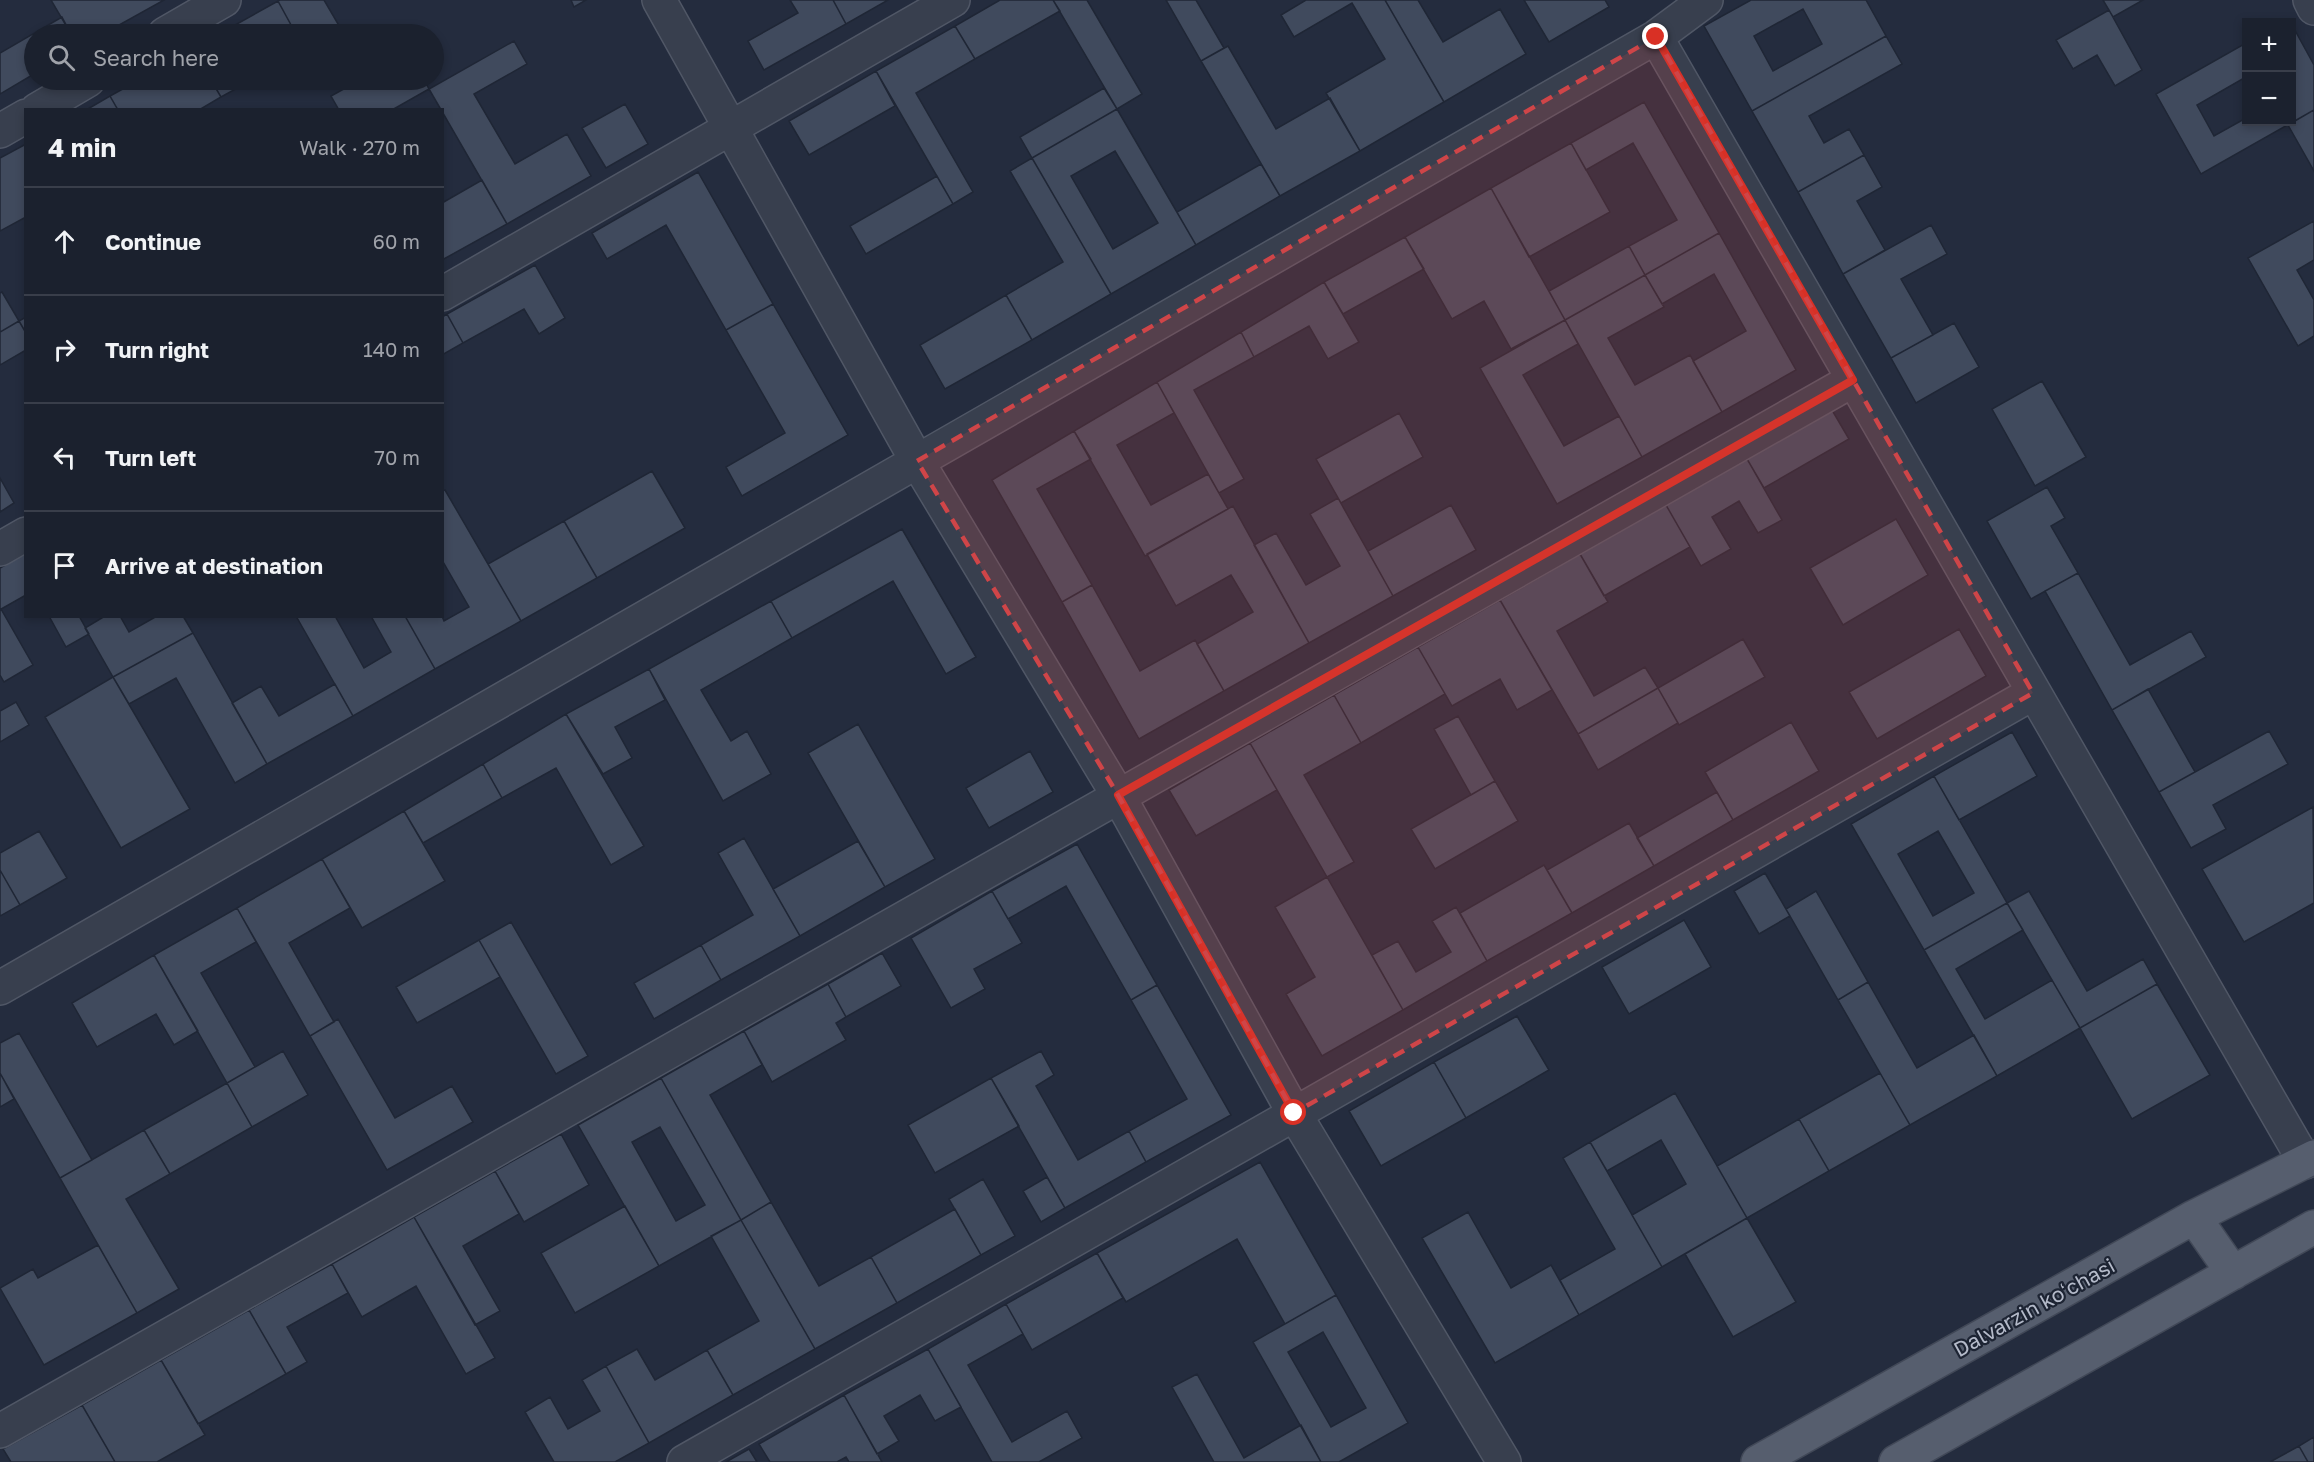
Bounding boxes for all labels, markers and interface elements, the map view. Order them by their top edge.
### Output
map controls [2242,18,2296,126]
button: + [2242,18,2296,72]
route end [1642,23,1668,49]
search box [24,24,444,90]
icon: search [45,41,78,74]
text: Search here [93,44,219,71]
button: − [2242,72,2296,126]
text: 4 min [48,132,116,163]
text: Walk · 270 m [299,135,420,159]
icon: ahead [48,225,81,258]
text: Continue [105,228,201,255]
text: 60 m [373,229,420,253]
icon: right [48,333,81,366]
text: Turn right [105,336,209,363]
text: 140 m [363,337,420,361]
icon: left [48,441,81,474]
text: Turn left [105,444,196,471]
text: 70 m [374,445,420,469]
icon: arrive [48,549,81,582]
text: Arrive at destination [105,552,323,579]
route start [1280,1099,1306,1125]
street label: Dalvarzin koʻchasi [1949,1252,2119,1362]

